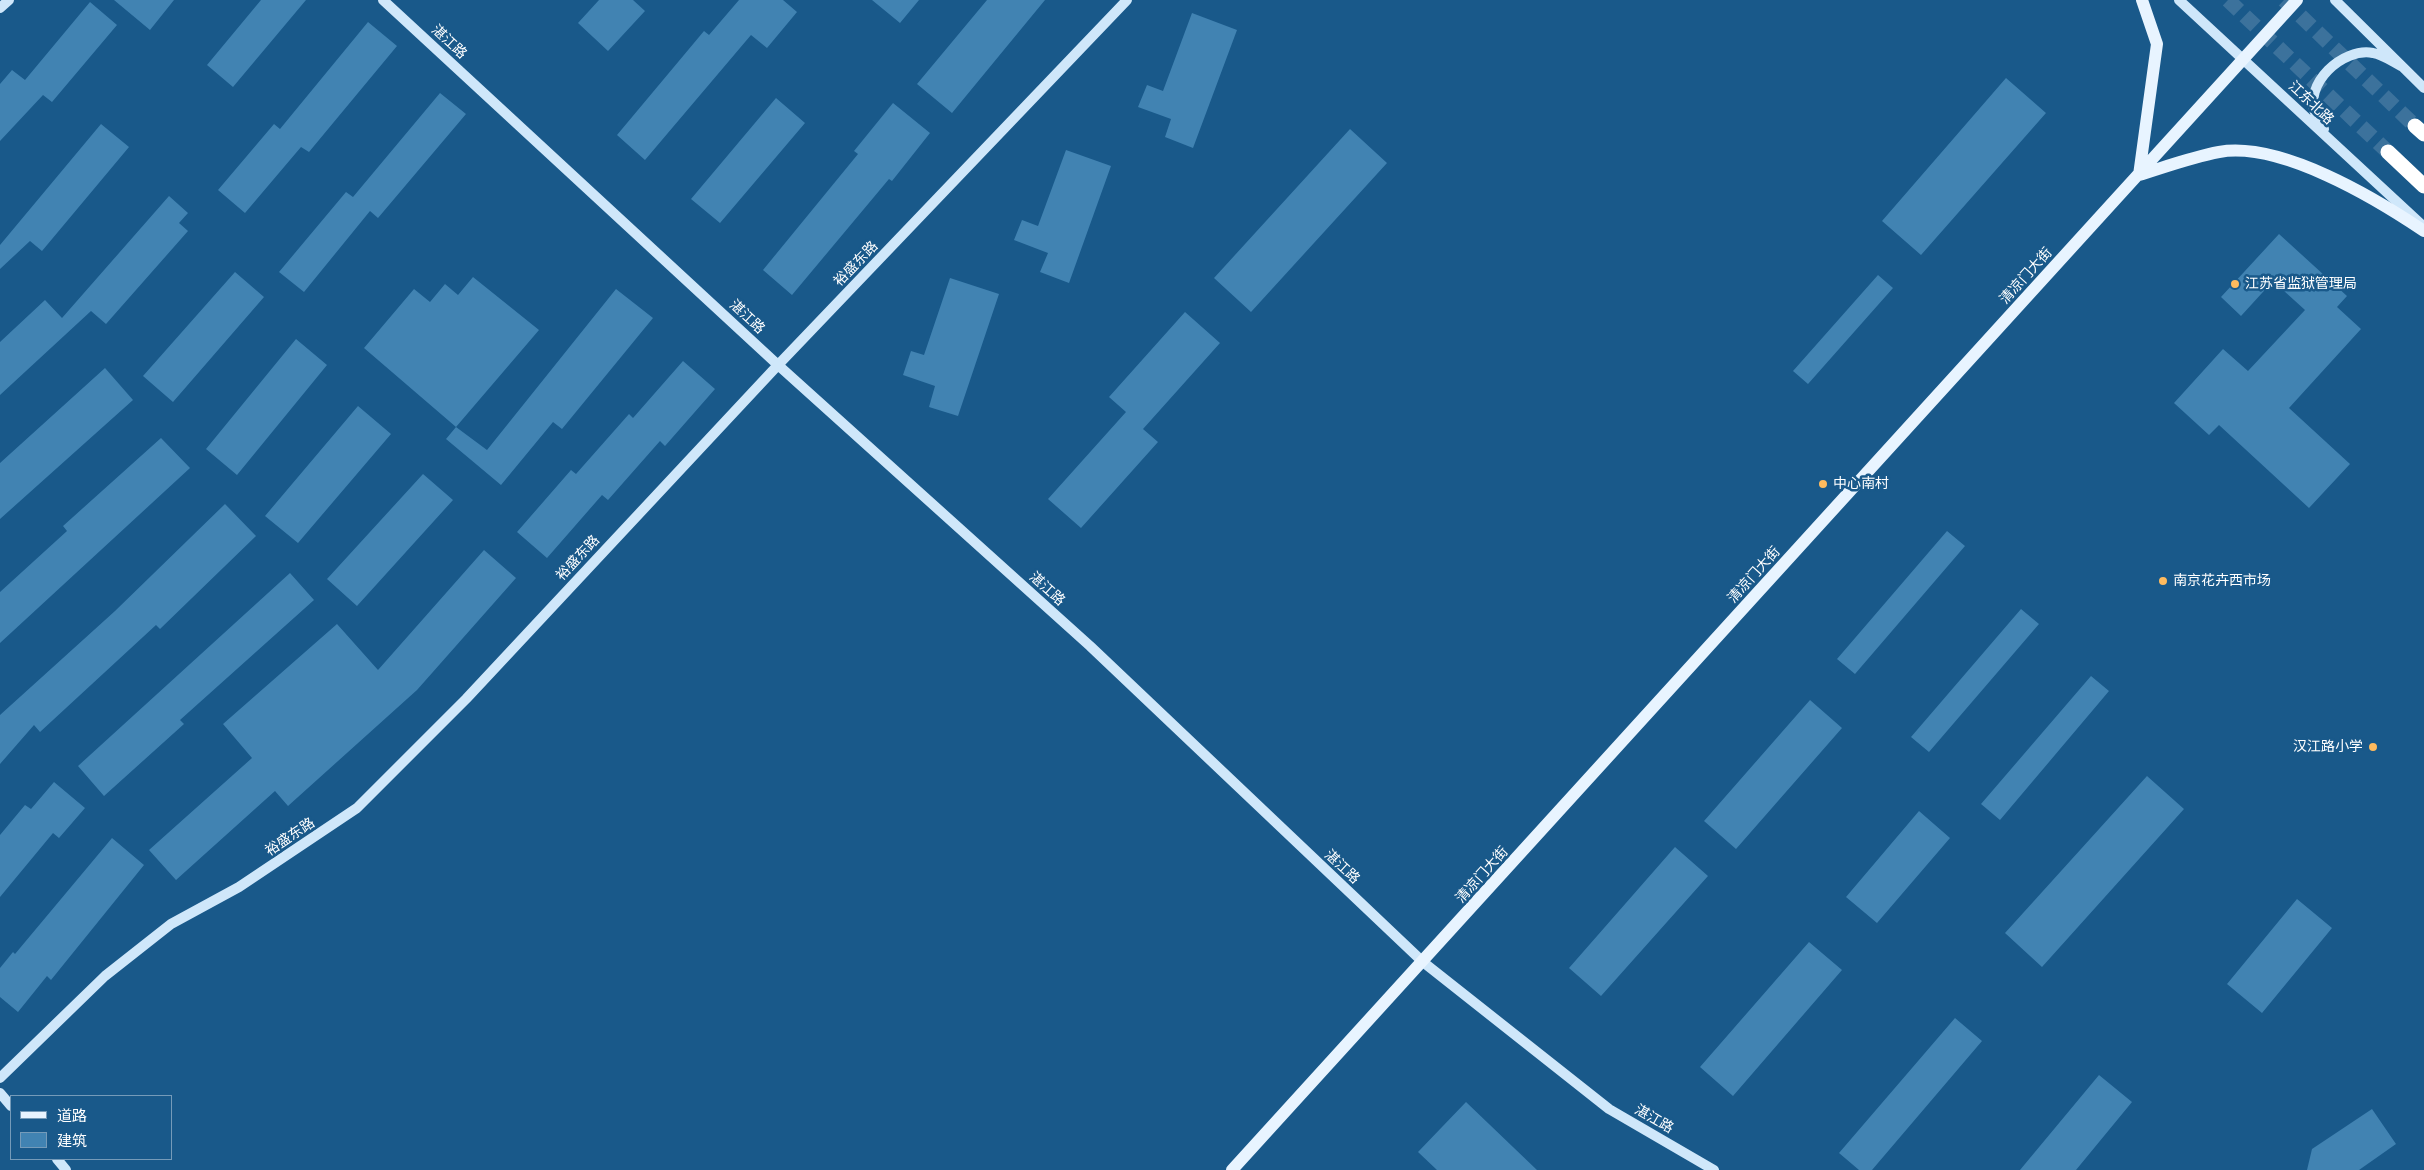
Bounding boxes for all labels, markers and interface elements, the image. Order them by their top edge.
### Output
street label: 湛江路 [428,22,470,62]
street label: 江东北路 [2285,78,2337,128]
street label: 裕盛东路 [831,238,881,290]
street label: 清凉门大街 [1996,244,2056,308]
place label: 江苏省监狱管理局 [2245,276,2357,292]
marker: 江苏省监狱管理局 [2229,278,2241,290]
street label: 湛江路 [726,297,768,337]
place label: 中心南村 [1833,476,1889,492]
marker: 中心南村 [1817,478,1829,490]
street label: 裕盛东路 [553,532,603,584]
street label: 清凉门大街 [1724,543,1784,607]
street label: 湛江路 [1026,569,1068,609]
place label: 南京花卉西市场 [2173,573,2271,589]
marker: 南京花卉西市场 [2157,575,2169,587]
place label: 汉江路小学 [2293,739,2363,755]
marker: 汉江路小学 [2367,741,2379,753]
street label: 裕盛东路 [262,814,318,860]
street label: 清凉门大街 [1452,843,1512,907]
street label: 湛江路 [1321,847,1363,887]
legend [10,1095,172,1160]
street label: 湛江路 [1632,1101,1676,1137]
text: 道路 [57,1107,87,1125]
text: 建筑 [57,1132,87,1150]

